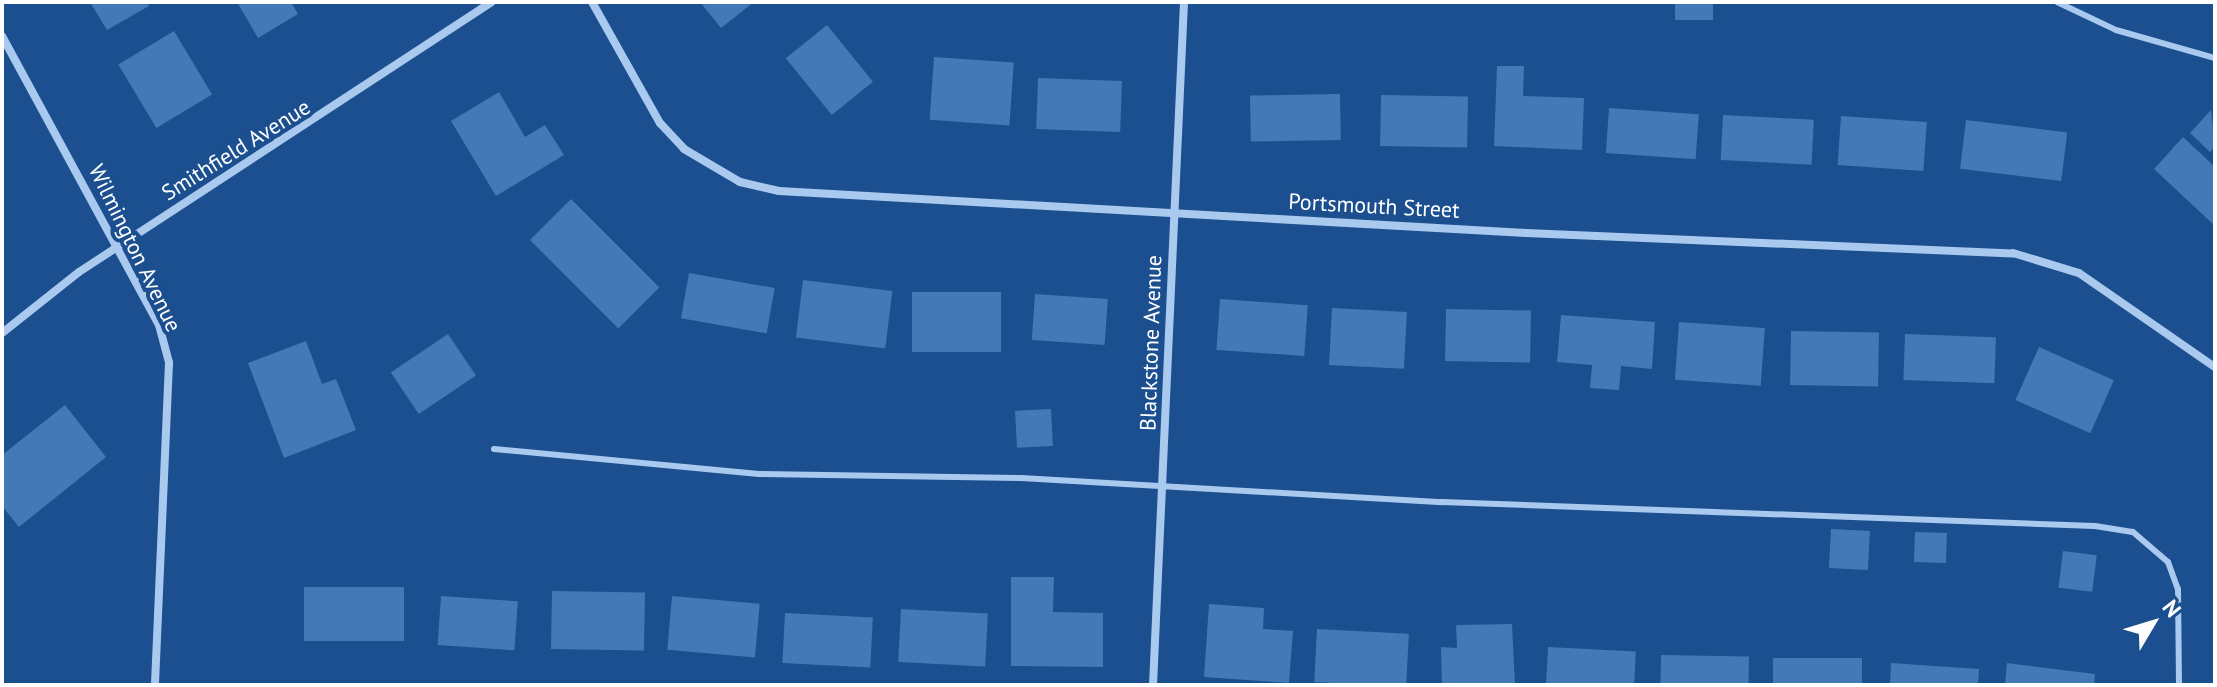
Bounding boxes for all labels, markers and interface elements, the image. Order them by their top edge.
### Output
street label: Smithfield Avenue [157,94,315,206]
street label: Wilmington Avenue [83,160,187,336]
street label: Portsmouth Street [1288,188,1460,224]
street label: Blackstone Avenue [1135,254,1167,432]
north arrow [2113,583,2193,663]
text: N [2156,594,2187,623]

